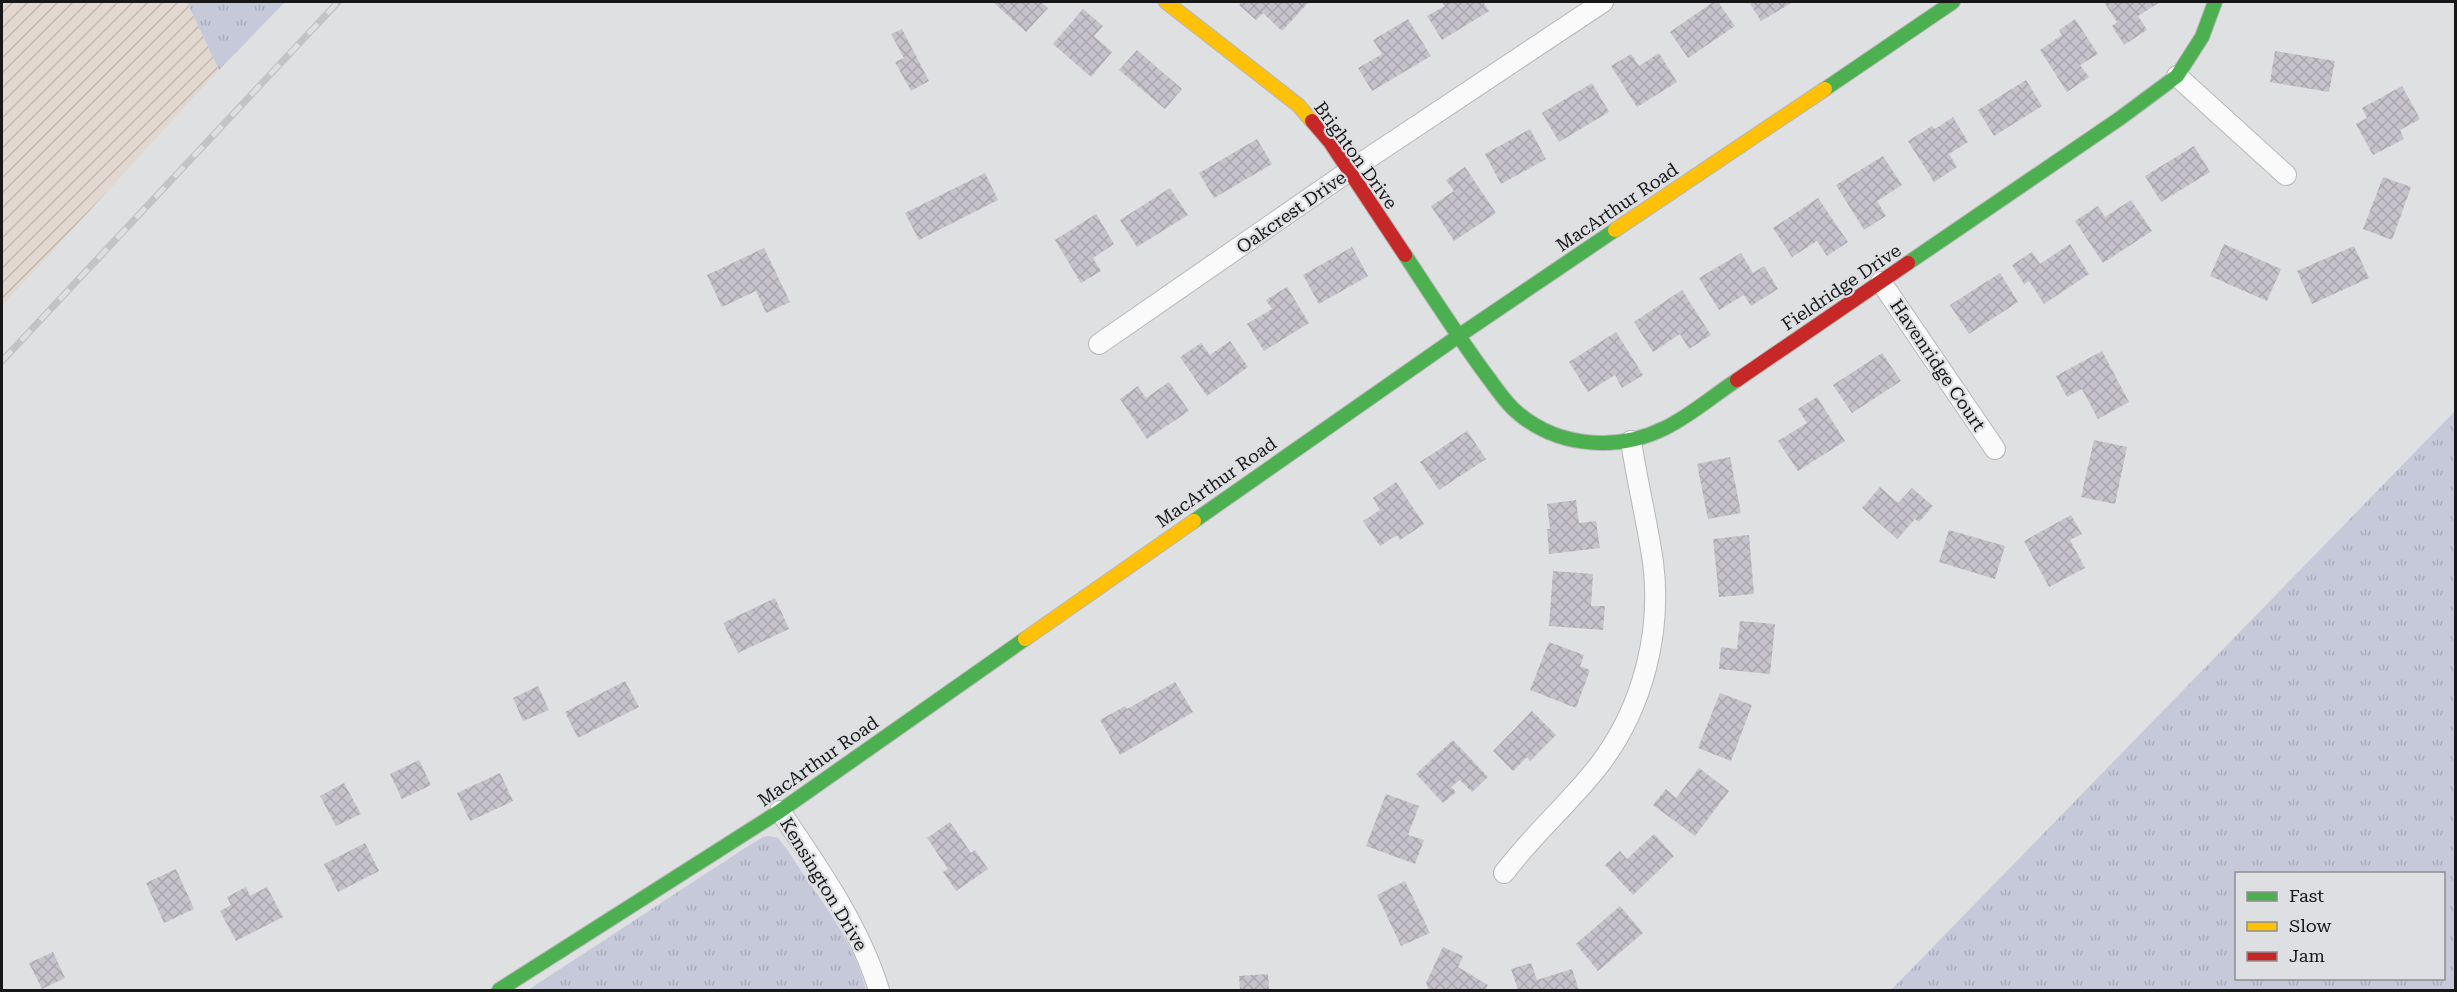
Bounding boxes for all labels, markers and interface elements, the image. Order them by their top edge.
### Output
street label: Brighton Drive [1310,97,1402,213]
street label: MacArthur Road [1552,158,1682,256]
street label: Oakcrest Drive [1232,166,1350,258]
street label: Fieldridge Drive [1777,239,1905,335]
street label: Havenridge Court [1886,295,1990,435]
street label: MacArthur Road [1152,432,1281,531]
street label: MacArthur Road [754,711,883,810]
street label: Kensington Drive [776,814,872,954]
legend [2235,872,2445,980]
text: Fast [2289,885,2324,906]
text: Slow [2289,915,2331,936]
text: Jam [2289,945,2325,966]

